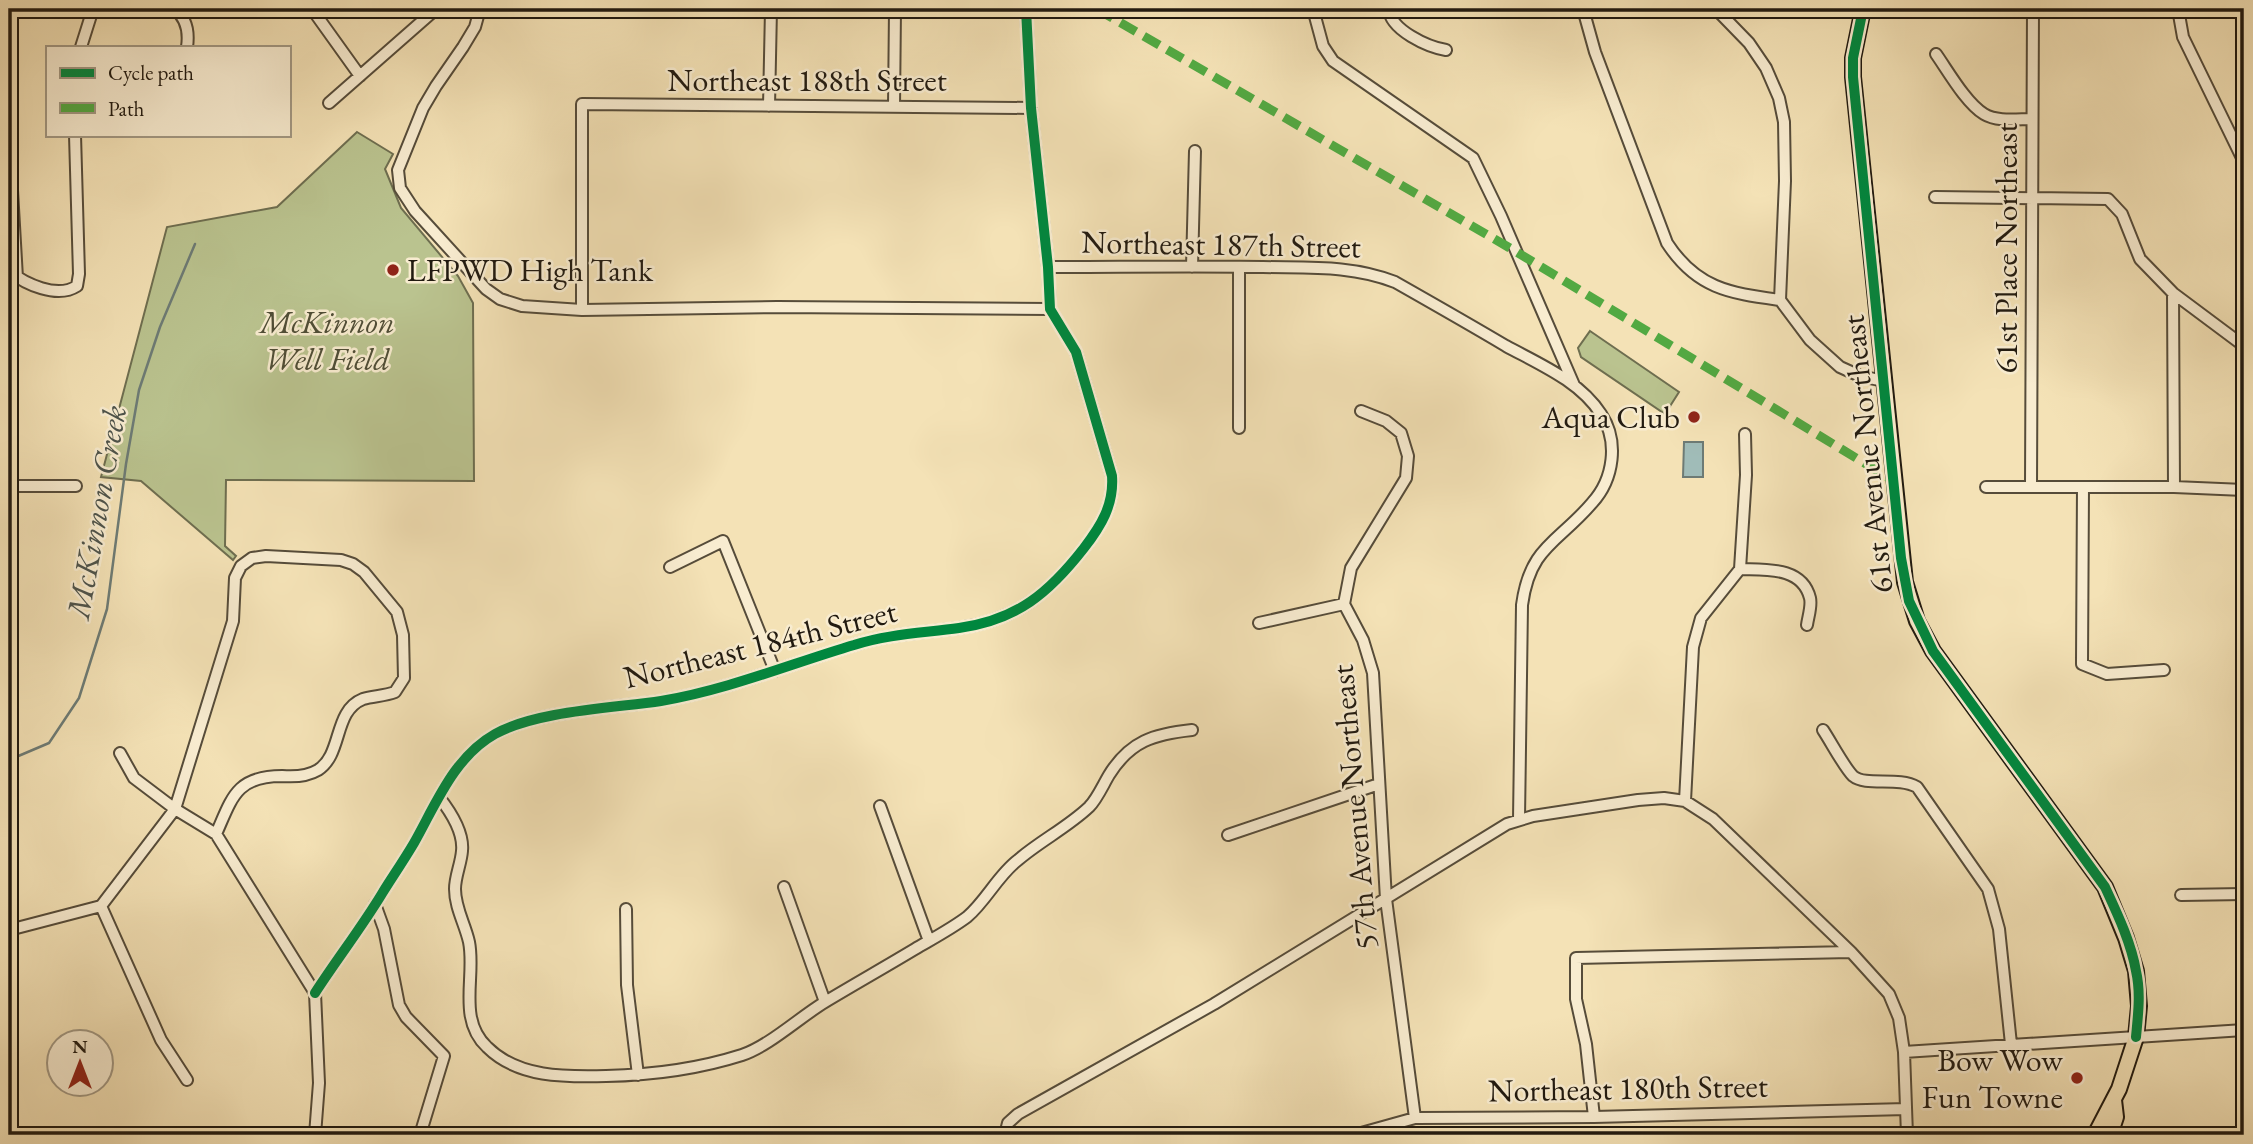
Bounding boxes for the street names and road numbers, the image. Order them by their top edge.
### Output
street label: Northeast 188th Street [667,59,947,101]
street label: 61st Place Northeast [1985,123,2027,373]
street label: Northeast 187th Street [1081,221,1361,267]
street label: 61st Avenue Northeast [1831,313,1903,595]
street label: Northeast 184th Street [619,590,901,698]
street label: 57th Avenue Northeast [1321,663,1387,951]
street label: Northeast 180th Street [1488,1065,1768,1111]

